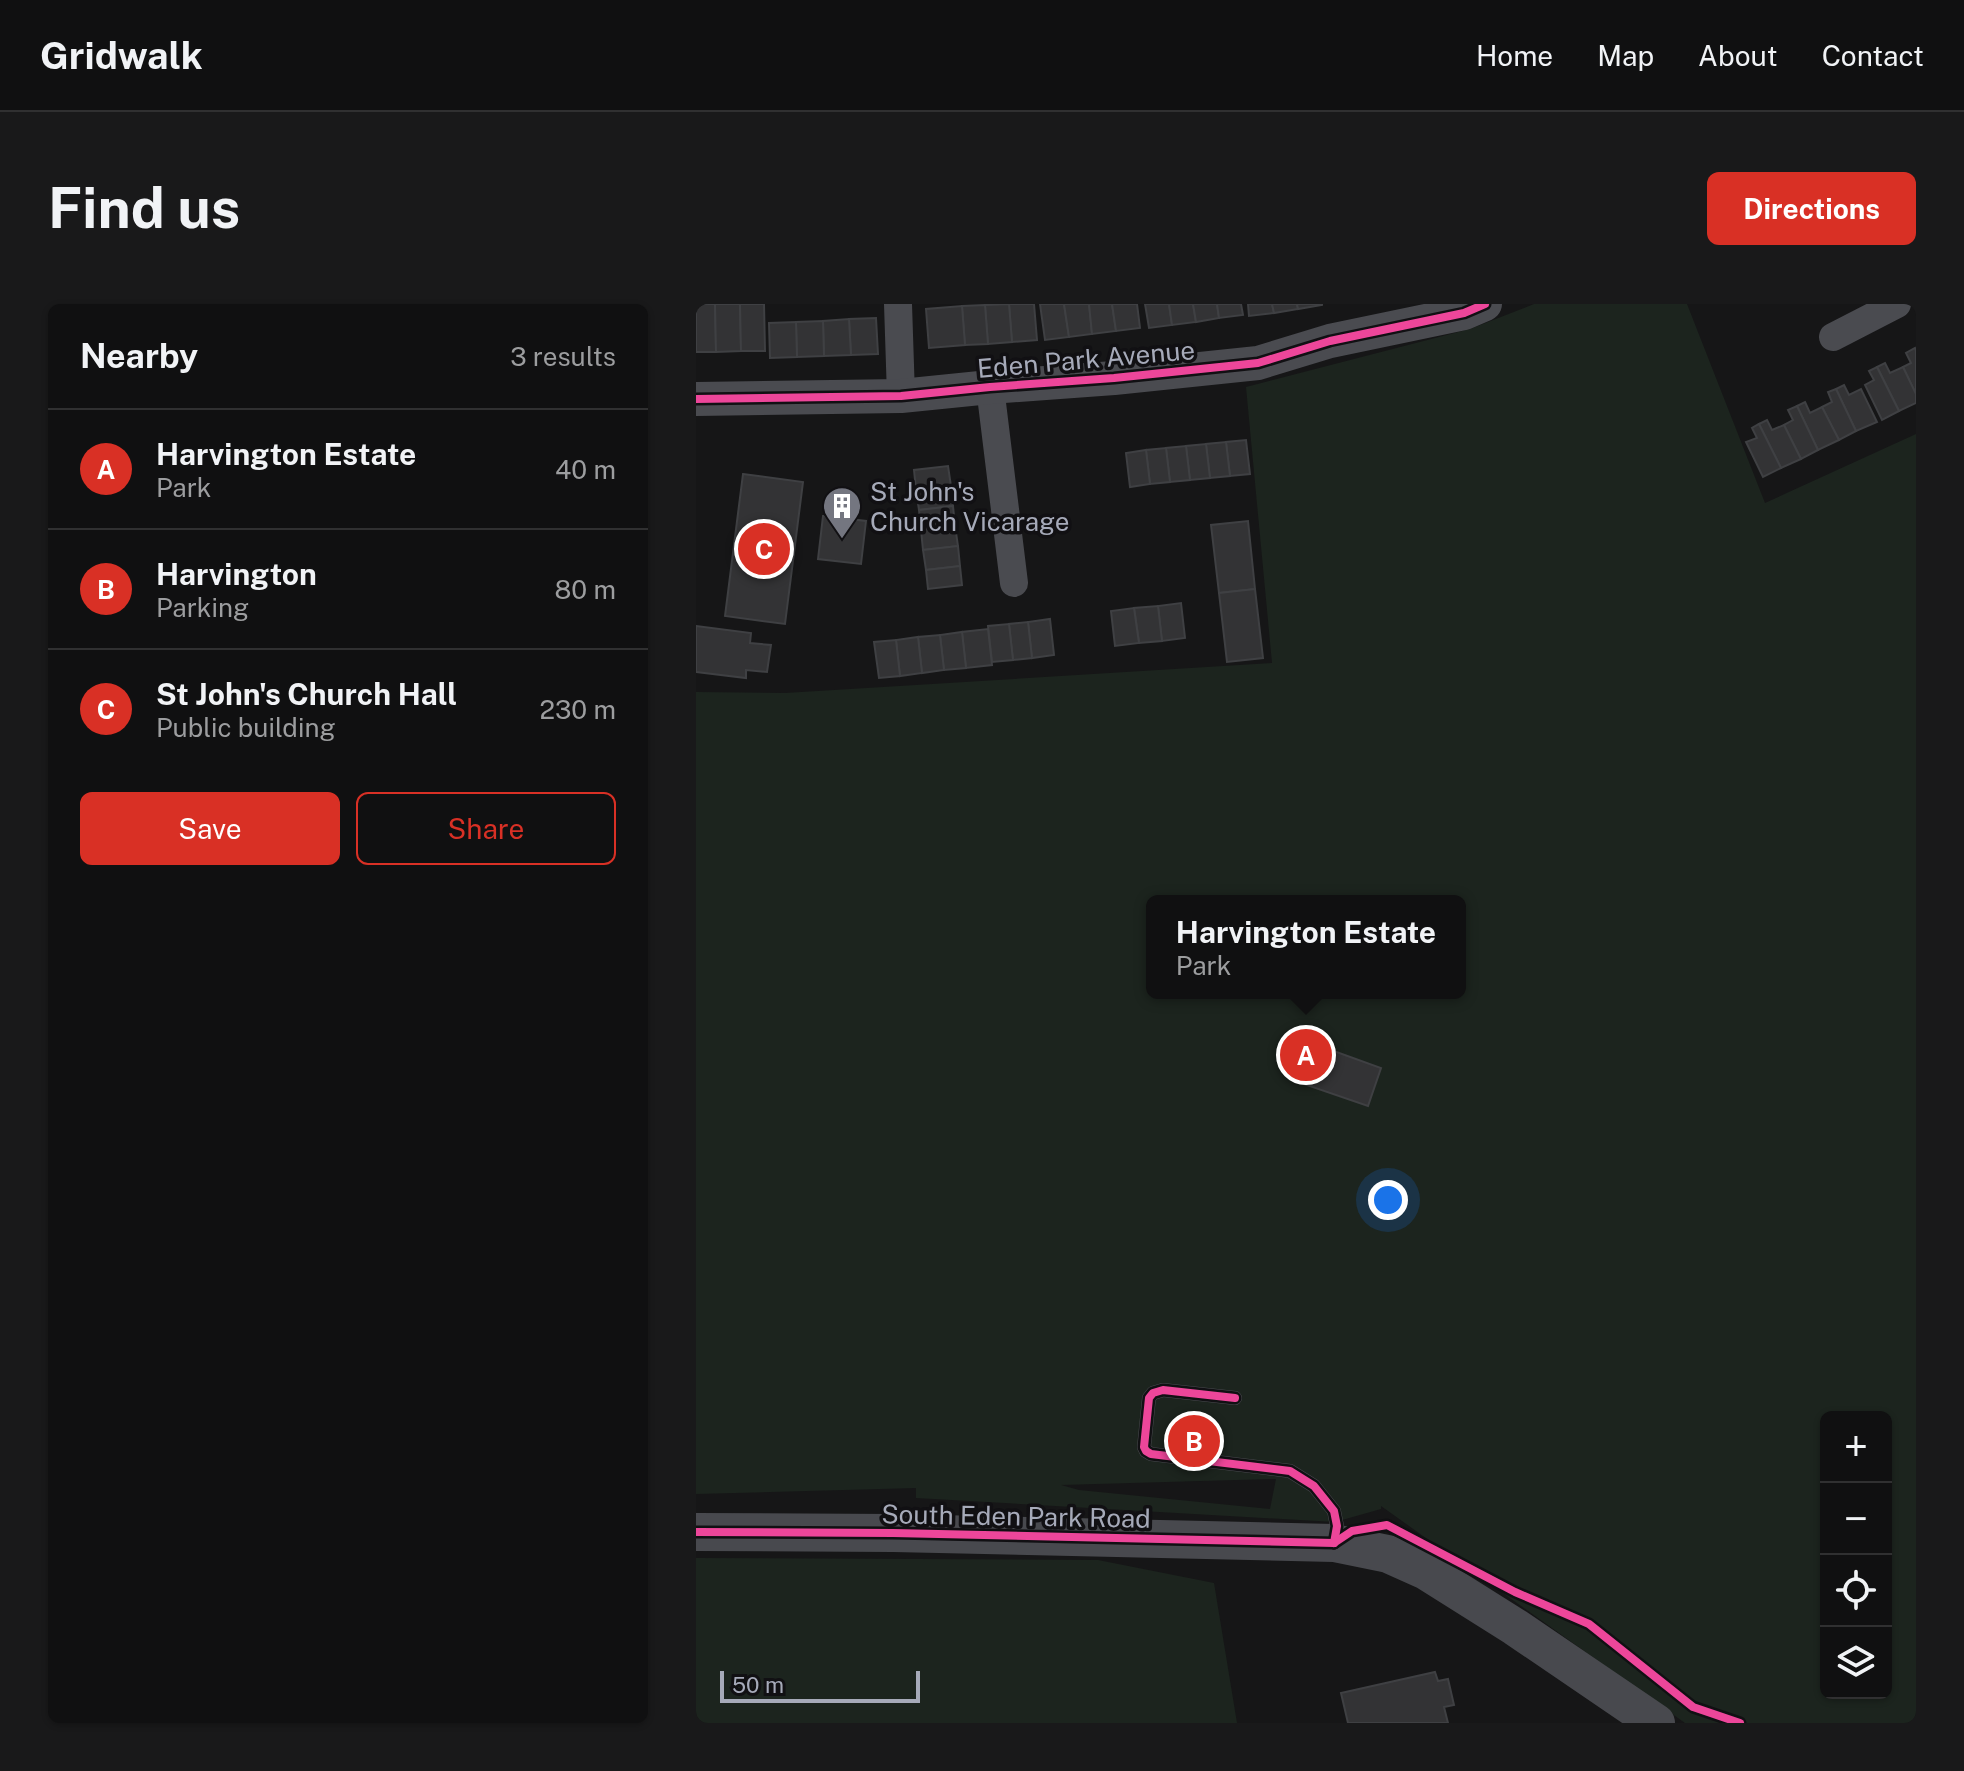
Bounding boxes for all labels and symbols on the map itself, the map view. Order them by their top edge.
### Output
street label: Eden Park Avenue [976,334,1196,384]
place label: St John's Church Vicarage [870,476,1070,537]
building icon: St John's Church Vicarage [821,485,863,540]
pin: C [738,519,790,579]
pin: A [1280,1025,1332,1085]
your location [1368,1180,1408,1220]
pin: B [1168,1411,1220,1471]
street label: South Eden Park Road [881,1498,1151,1534]
scale bar [720,1667,920,1703]

